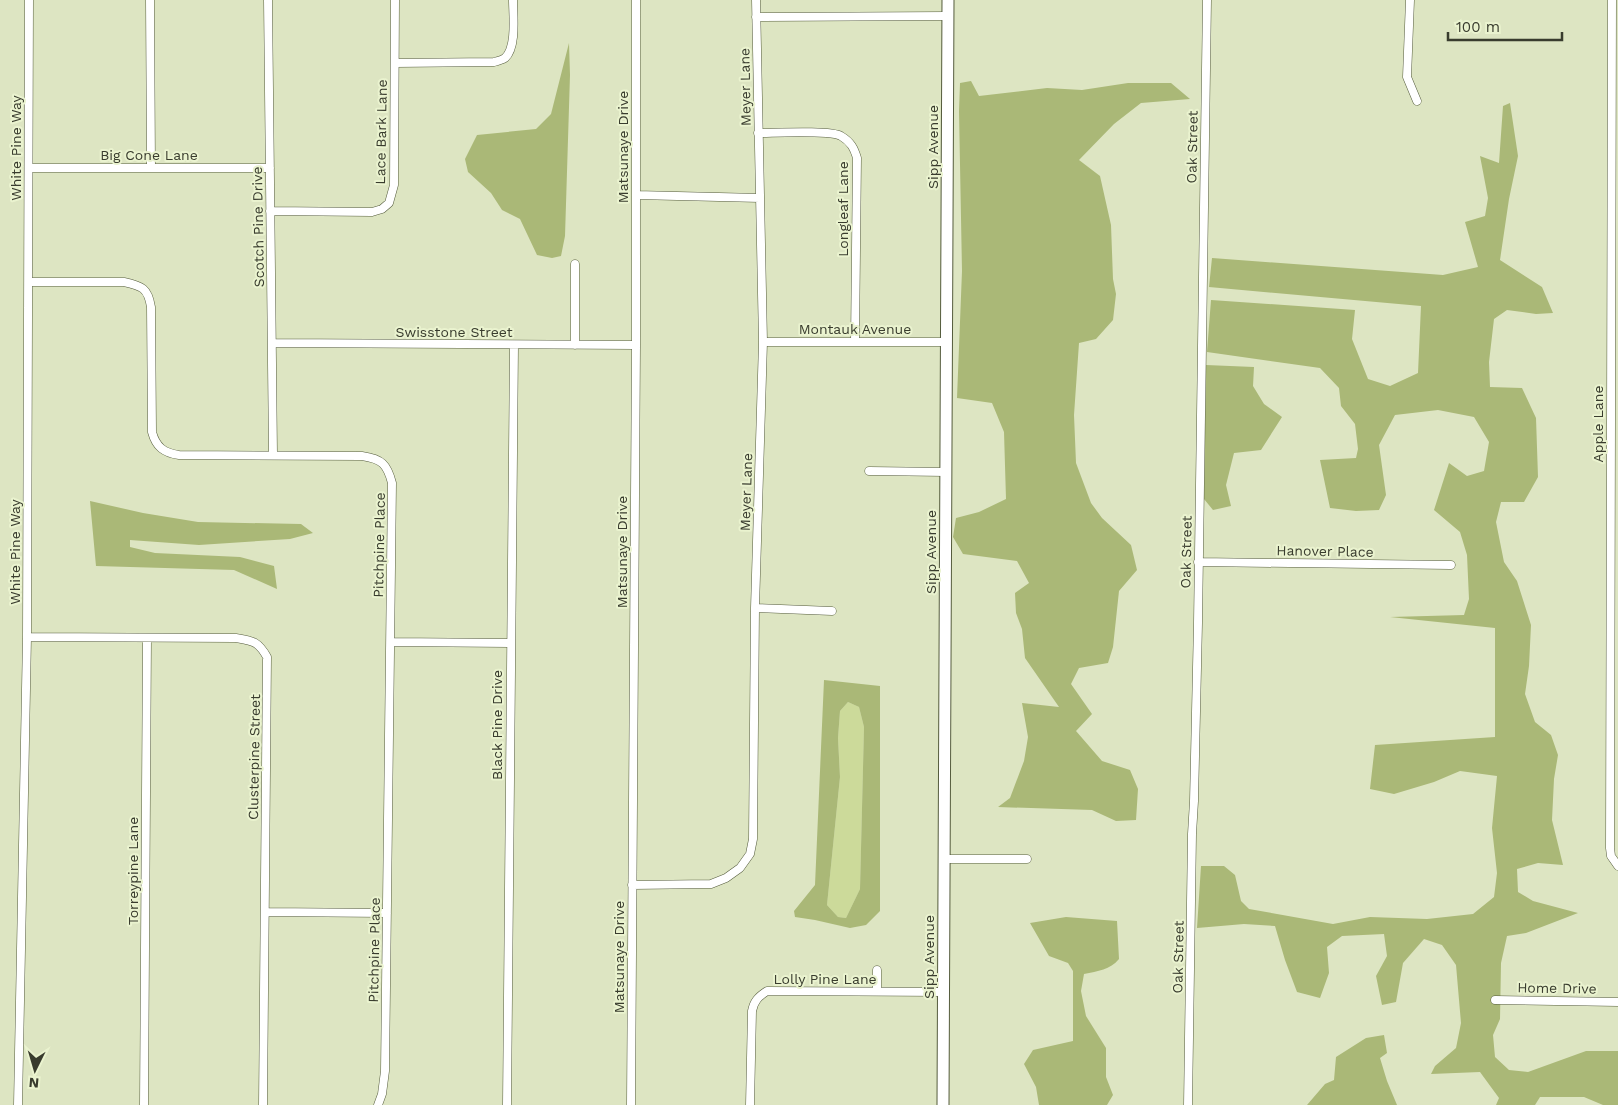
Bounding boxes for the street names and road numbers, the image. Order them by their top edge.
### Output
street label: Meyer Lane [736,48,754,126]
street label: Lace Bark Lane [372,79,390,185]
street label: Matsunaye Drive [615,91,631,203]
street label: White Pine Way [8,94,24,201]
street label: Sipp Avenue [925,105,941,189]
street label: Oak Street [1183,110,1201,184]
street label: Big Cone Lane [100,147,198,163]
street label: Longleaf Lane [835,161,851,257]
street label: Scotch Pine Drive [249,166,267,288]
street label: Montauk Avenue [799,321,911,337]
street label: Swisstone Street [395,324,513,340]
street label: Apple Lane [1590,386,1606,462]
street label: Meyer Lane [737,453,755,531]
street label: Pitchpine Place [370,492,388,598]
street label: Matsunaye Drive [614,496,630,608]
street label: White Pine Way [7,498,23,605]
street label: Sipp Avenue [923,510,939,594]
street label: Oak Street [1177,515,1195,589]
street label: Hanover Place [1276,542,1374,560]
street label: Black Pine Drive [489,670,505,780]
street label: Clusterpine Street [245,694,263,820]
street label: Torreypine Lane [125,817,141,925]
street label: Pitchpine Place [365,897,383,1003]
street label: Matsunaye Drive [611,901,627,1013]
street label: Sipp Avenue [921,915,937,999]
street label: Oak Street [1169,920,1187,994]
street label: Lolly Pine Lane [773,971,877,987]
street label: Home Drive [1517,979,1597,997]

